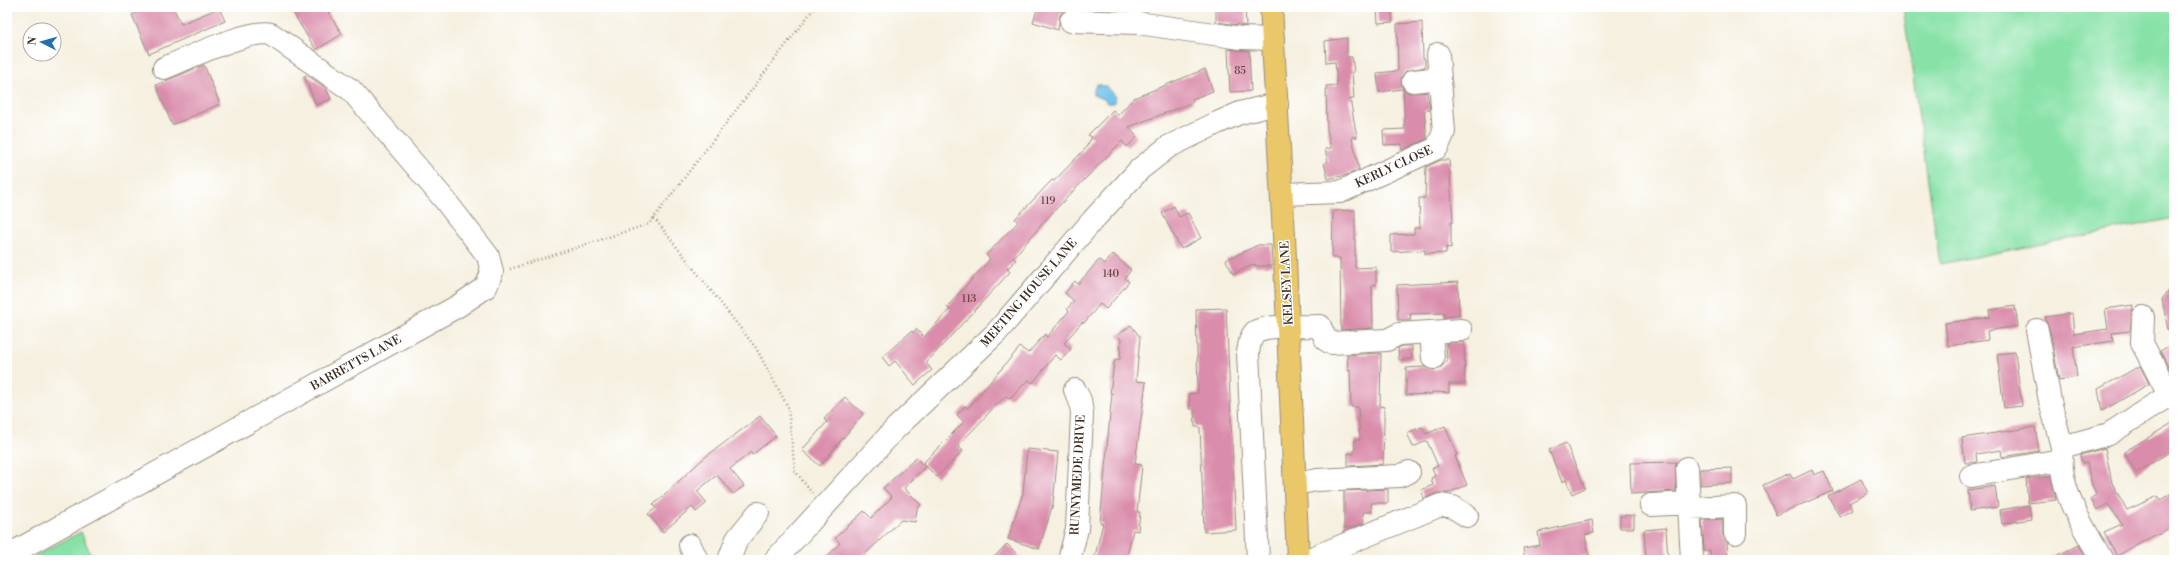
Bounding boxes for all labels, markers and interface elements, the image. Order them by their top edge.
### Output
north arrow [22,22,62,62]
text: N [26,36,40,46]
house number: 85 [1234,65,1246,77]
street label: KERLY CLOSE [1353,143,1435,191]
house number: 119 [1041,195,1055,207]
street label: MEETING HOUSE LANE [978,236,1080,350]
street label: KELSEY LANE [1277,240,1297,326]
house number: 140 [1103,268,1120,280]
house number: 113 [962,293,977,305]
street label: BARRETTS LANE [307,332,404,395]
street label: RUNNYMEDE DRIVE [1067,414,1089,536]

